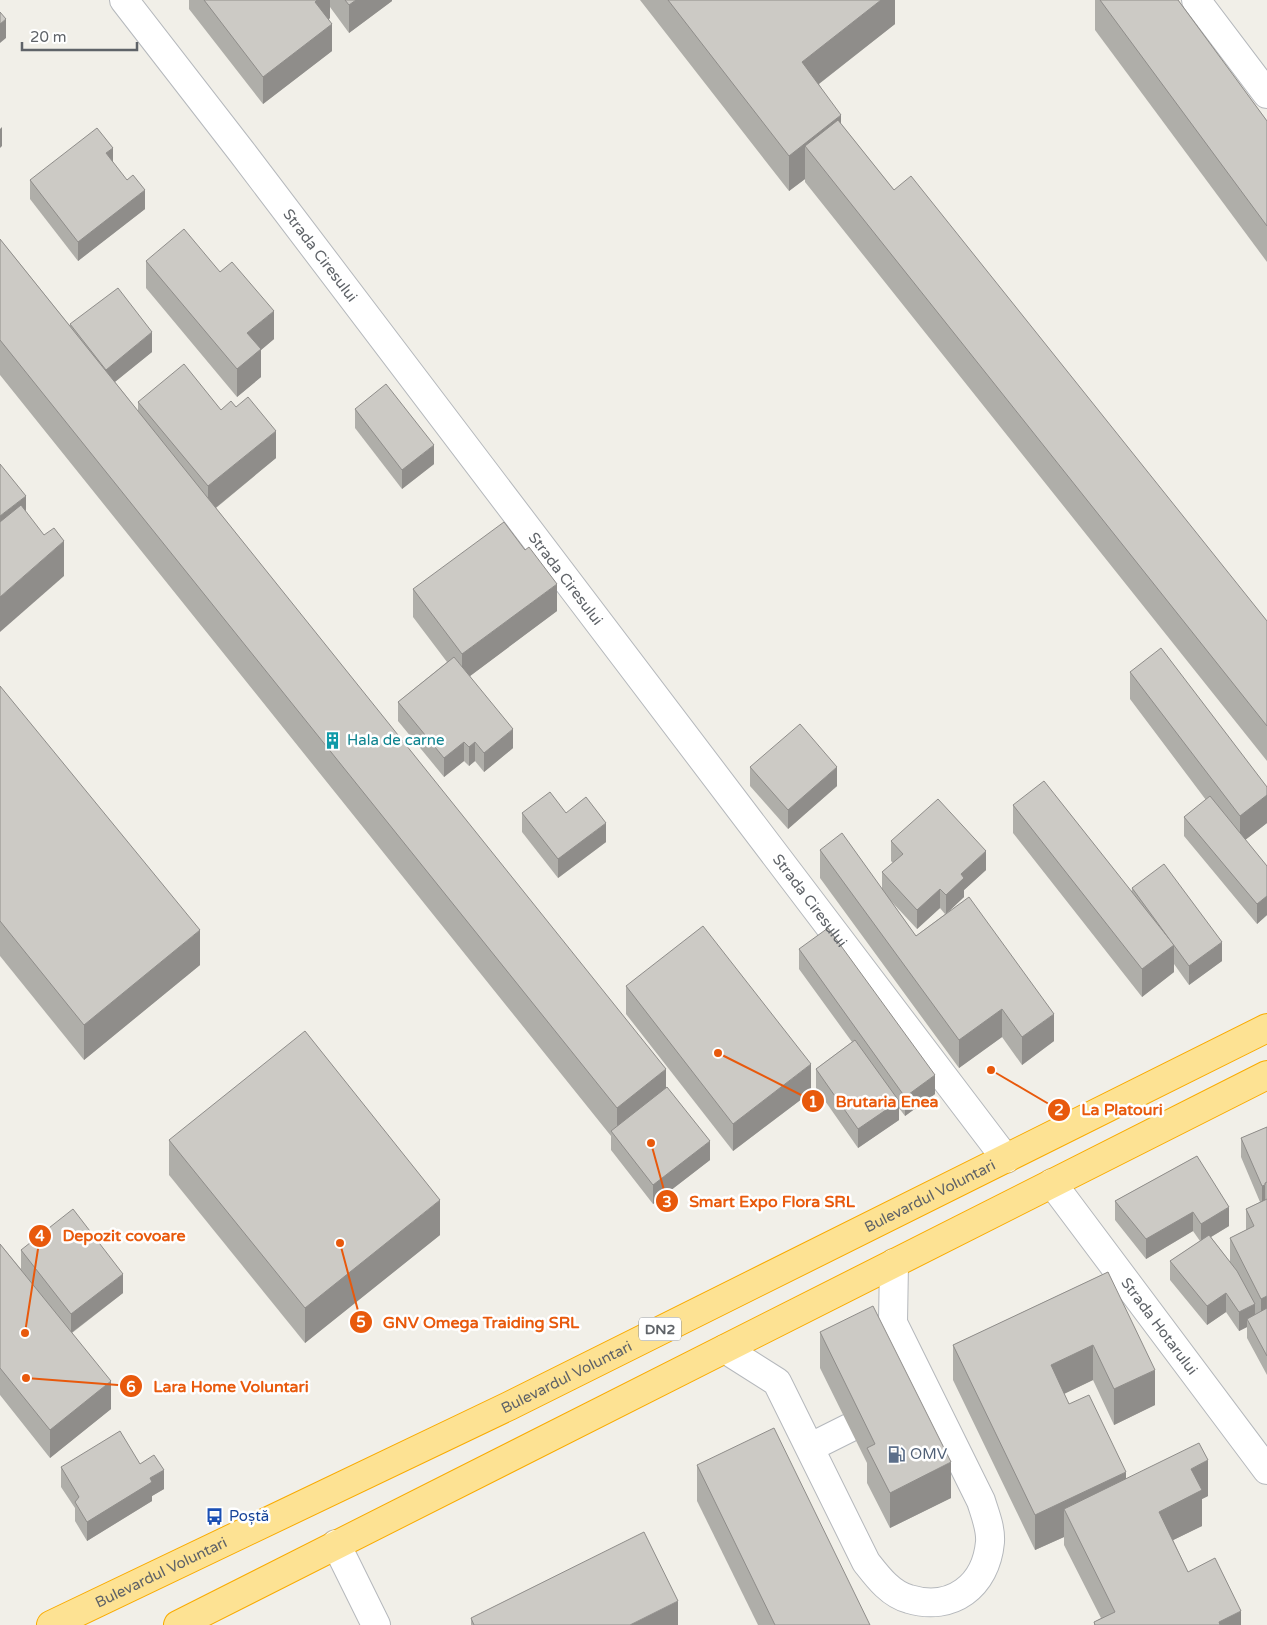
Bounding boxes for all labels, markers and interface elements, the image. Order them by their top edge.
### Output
scale bar [22,20,138,52]
text: 20 m [30,28,67,46]
street label: Strada Ciresului [279,205,361,305]
street label: Strada Ciresului [525,529,607,629]
building icon: Hala de carne [323,730,343,750]
place label: Hala de carne [347,731,444,749]
street label: Strada Ciresului [769,851,851,951]
callout: Brutaria Enea [800,1086,948,1117]
text: Brutaria Enea [835,1092,939,1112]
text: 1 [808,1093,818,1111]
callout: La Platouri [1046,1094,1172,1125]
text: La Platouri [1081,1100,1163,1120]
text: 2 [1054,1101,1064,1119]
street label: Bulevardul Voluntari [861,1156,998,1236]
callout: Smart Expo Flora SRL [654,1186,865,1217]
text: Smart Expo Flora SRL [689,1192,856,1212]
text: 3 [662,1193,672,1211]
callout: Depozit covoare [27,1220,195,1251]
text: Depozit covoare [63,1226,185,1246]
text: 4 [35,1227,45,1245]
street label: Strada Hotarului [1117,1274,1201,1378]
callout: GNV Omega Traiding SRL [348,1307,590,1338]
text: 5 [356,1313,366,1331]
text: GNV Omega Traiding SRL [383,1313,580,1333]
road number: DN2 [639,1318,681,1340]
street label: Bulevardul Voluntari [498,1337,635,1417]
callout: Lara Home Voluntari [118,1371,319,1402]
text: Lara Home Voluntari [153,1377,309,1397]
text: 6 [126,1378,136,1396]
fuel station icon: OMV [886,1444,906,1464]
place label: OMV [910,1445,948,1463]
bus stop icon: Poștă [205,1506,225,1526]
place label: Poștă [229,1507,269,1525]
street label: Bulevardul Voluntari [92,1533,230,1612]

